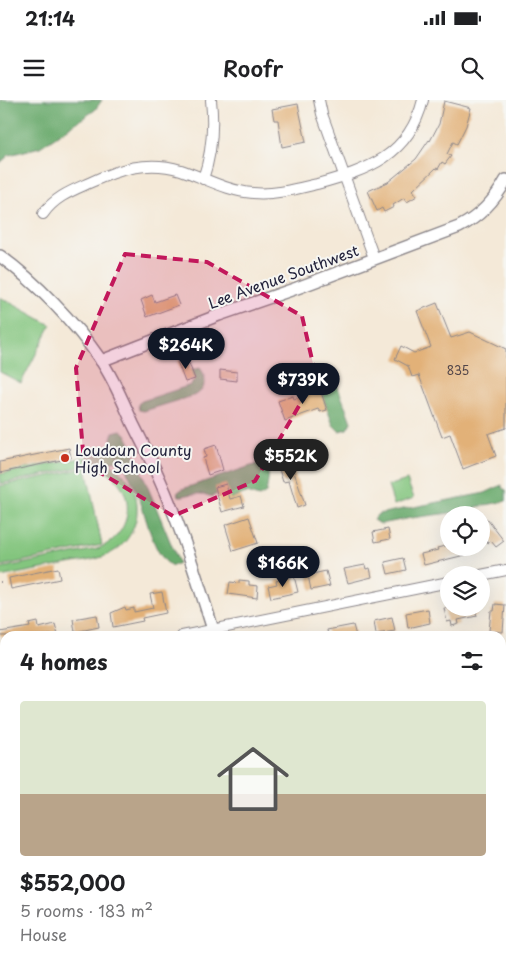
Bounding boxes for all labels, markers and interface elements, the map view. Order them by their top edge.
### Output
text: 21:14 [25,4,75,32]
text: Roofr [223,51,283,84]
icon: menu [20,54,48,82]
icon: search [458,54,486,82]
street label: Lee Avenue Southwest [204,238,362,314]
pin: $264K [151,328,221,370]
text: $264K [159,332,213,356]
house number: 835 [447,361,469,379]
pin: $739K [268,362,338,405]
text: $739K [278,367,328,391]
place label: Loudoun County High School [75,438,192,478]
pin: $552K [256,438,326,481]
text: $552K [265,443,317,467]
marker: Loudoun County High School [59,452,71,464]
map controls [440,506,490,616]
button: locate [440,506,490,556]
pin: $166K [248,546,318,588]
text: $166K [258,550,308,574]
button: layers [440,566,490,616]
text: 4 homes [20,645,107,677]
icon: filters [458,647,486,675]
icon: home [208,734,298,824]
text: $552,000 [20,866,125,898]
text: 5 rooms · 183 m² [20,898,153,922]
text: House [20,922,67,946]

